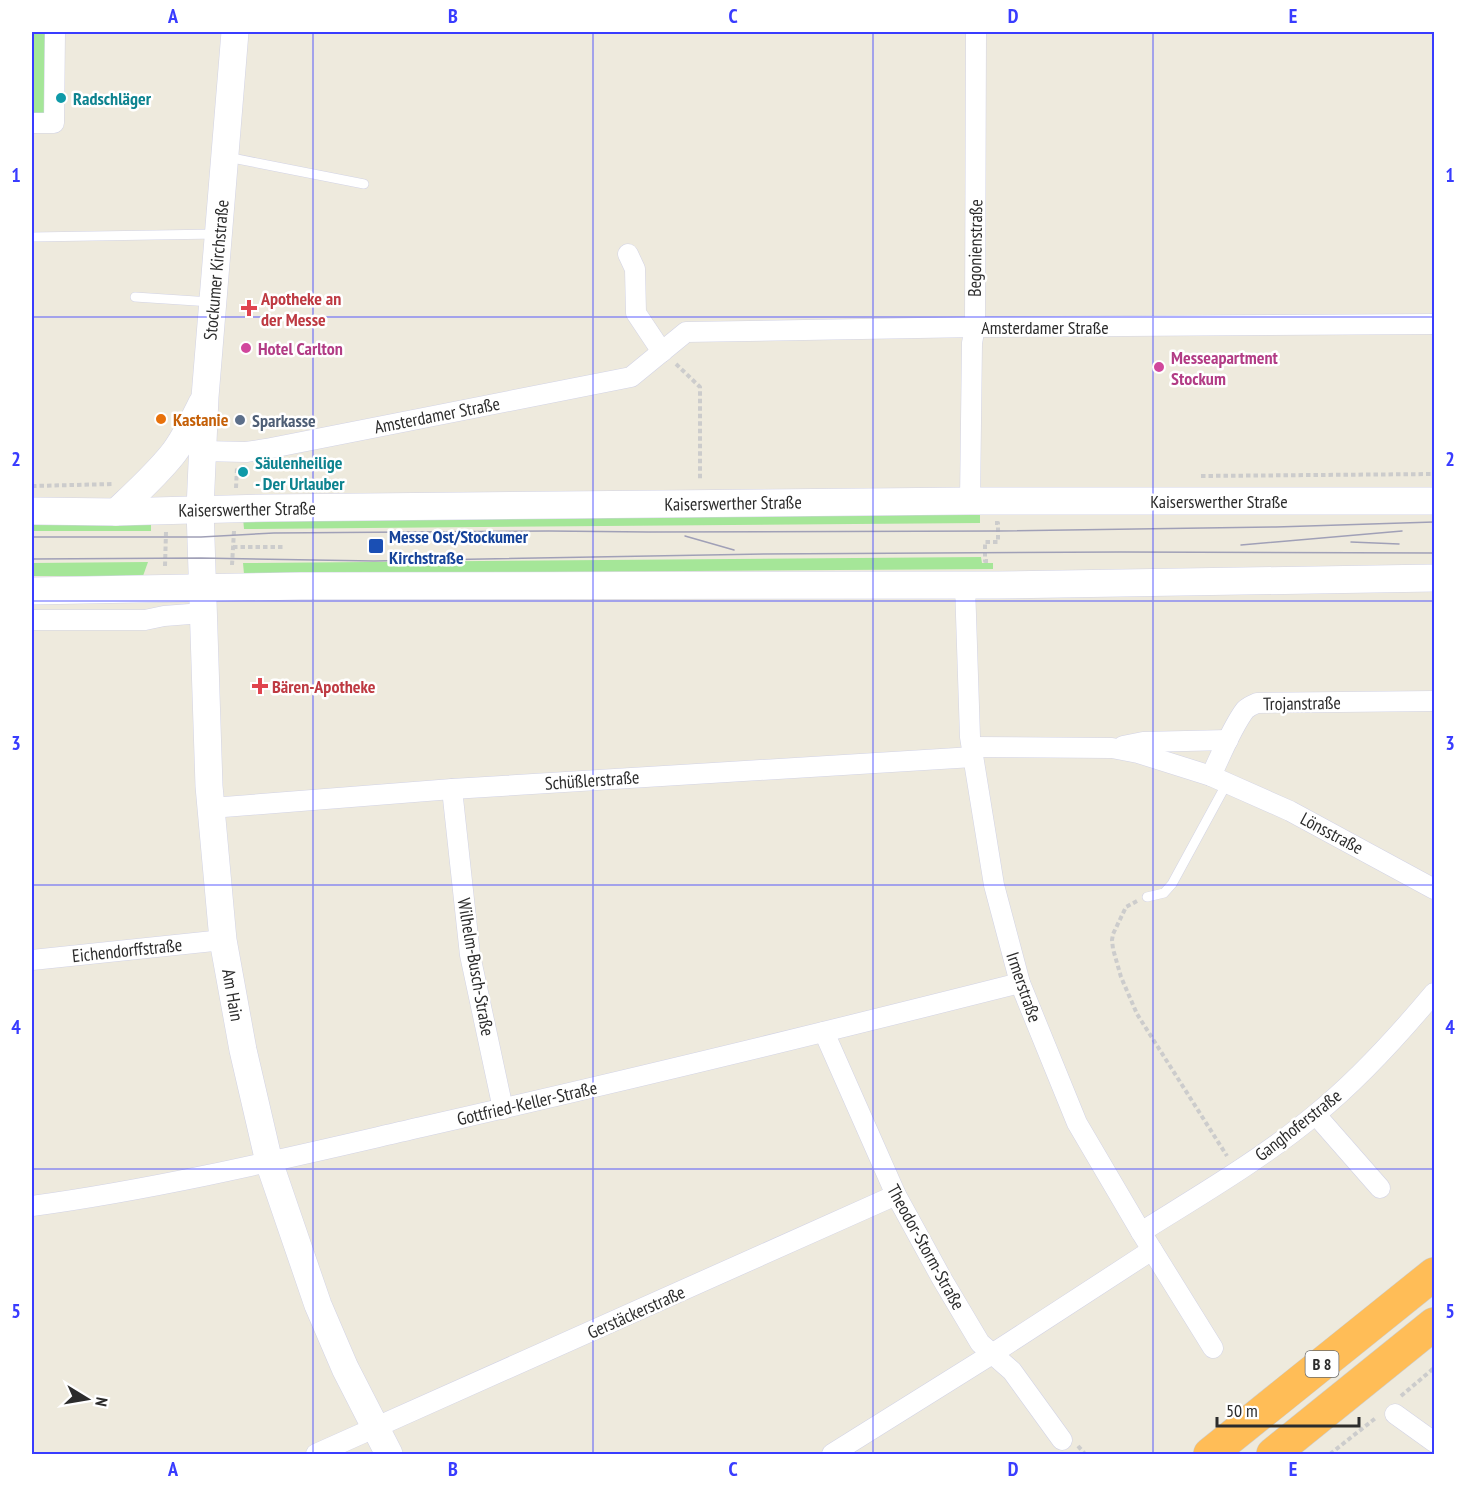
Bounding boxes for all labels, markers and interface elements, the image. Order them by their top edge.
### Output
text: A [167,3,179,29]
text: B [448,3,458,29]
text: C [728,3,738,29]
text: D [1008,3,1019,29]
text: E [1289,3,1297,29]
place label: Radschläger [73,87,152,110]
marker: Radschläger [54,91,68,105]
text: 1 [11,162,21,188]
text: 1 [1445,162,1455,188]
street label: Stockumer Kirchstraße [198,199,234,341]
street label: Begonienstraße [963,199,987,297]
place label: Apotheke an der Messe [260,287,341,331]
marker: Apotheke an der Messe [242,301,256,315]
street label: Amsterdamer Straße [981,316,1109,339]
place label: Hotel Carlton [258,337,343,360]
marker: Hotel Carlton [239,341,253,355]
place label: Messeapartment Stockum [1171,346,1279,390]
marker: Messeapartment Stockum [1152,360,1166,374]
street label: Amsterdamer Straße [372,392,502,438]
place label: Kastanie [173,408,229,431]
place label: Sparkasse [252,409,316,432]
marker: Kastanie [154,412,168,426]
marker: Sparkasse [233,413,247,427]
text: 2 [11,446,21,472]
text: 2 [1445,446,1455,472]
place label: Säulenheilige - Der Urlauber [255,451,345,495]
marker: Säulenheilige - Der Urlauber [236,465,250,479]
street label: Kaiserswerther Straße [664,490,802,516]
street label: Kaiserswerther Straße [1150,490,1288,513]
street label: Kaiserswerther Straße [178,496,316,522]
place label: Messe Ost/Stockumer Kirchstraße [389,525,529,569]
marker: Messe Ost/Stockumer Kirchstraße [367,537,385,555]
place label: Bären-Apotheke [272,675,376,698]
marker: Bären-Apotheke [253,679,267,693]
street label: Trojanstraße [1263,691,1341,715]
text: 3 [11,730,21,756]
text: 3 [1445,730,1455,756]
street label: Schüßlerstraße [544,765,640,795]
street label: Lönsstraße [1297,807,1367,859]
street label: Wilhelm-Busch-Straße [453,896,499,1038]
street label: Eichendorffstraße [71,933,183,967]
street label: Irmerstraße [1001,949,1047,1025]
street label: Am Hain [217,967,249,1023]
text: 4 [11,1014,21,1040]
text: 4 [1445,1014,1455,1040]
street label: Gottfried-Keller-Straße [455,1076,599,1130]
street label: Ganghoferstraße [1250,1084,1346,1166]
street label: Theodor-Storm-Straße [882,1180,970,1314]
street label: Gerstäckerstraße [584,1280,688,1344]
text: 5 [11,1298,21,1324]
text: 5 [1445,1298,1455,1324]
road number: B 8 [1306,1351,1338,1377]
north arrow [57,1369,117,1429]
scale bar [1217,1390,1360,1428]
text: N [91,1396,112,1408]
text: 50 m [1226,1399,1258,1422]
text: A [167,1456,179,1482]
text: B [448,1456,458,1482]
text: C [728,1456,738,1482]
text: D [1008,1456,1019,1482]
text: E [1289,1456,1297,1482]

